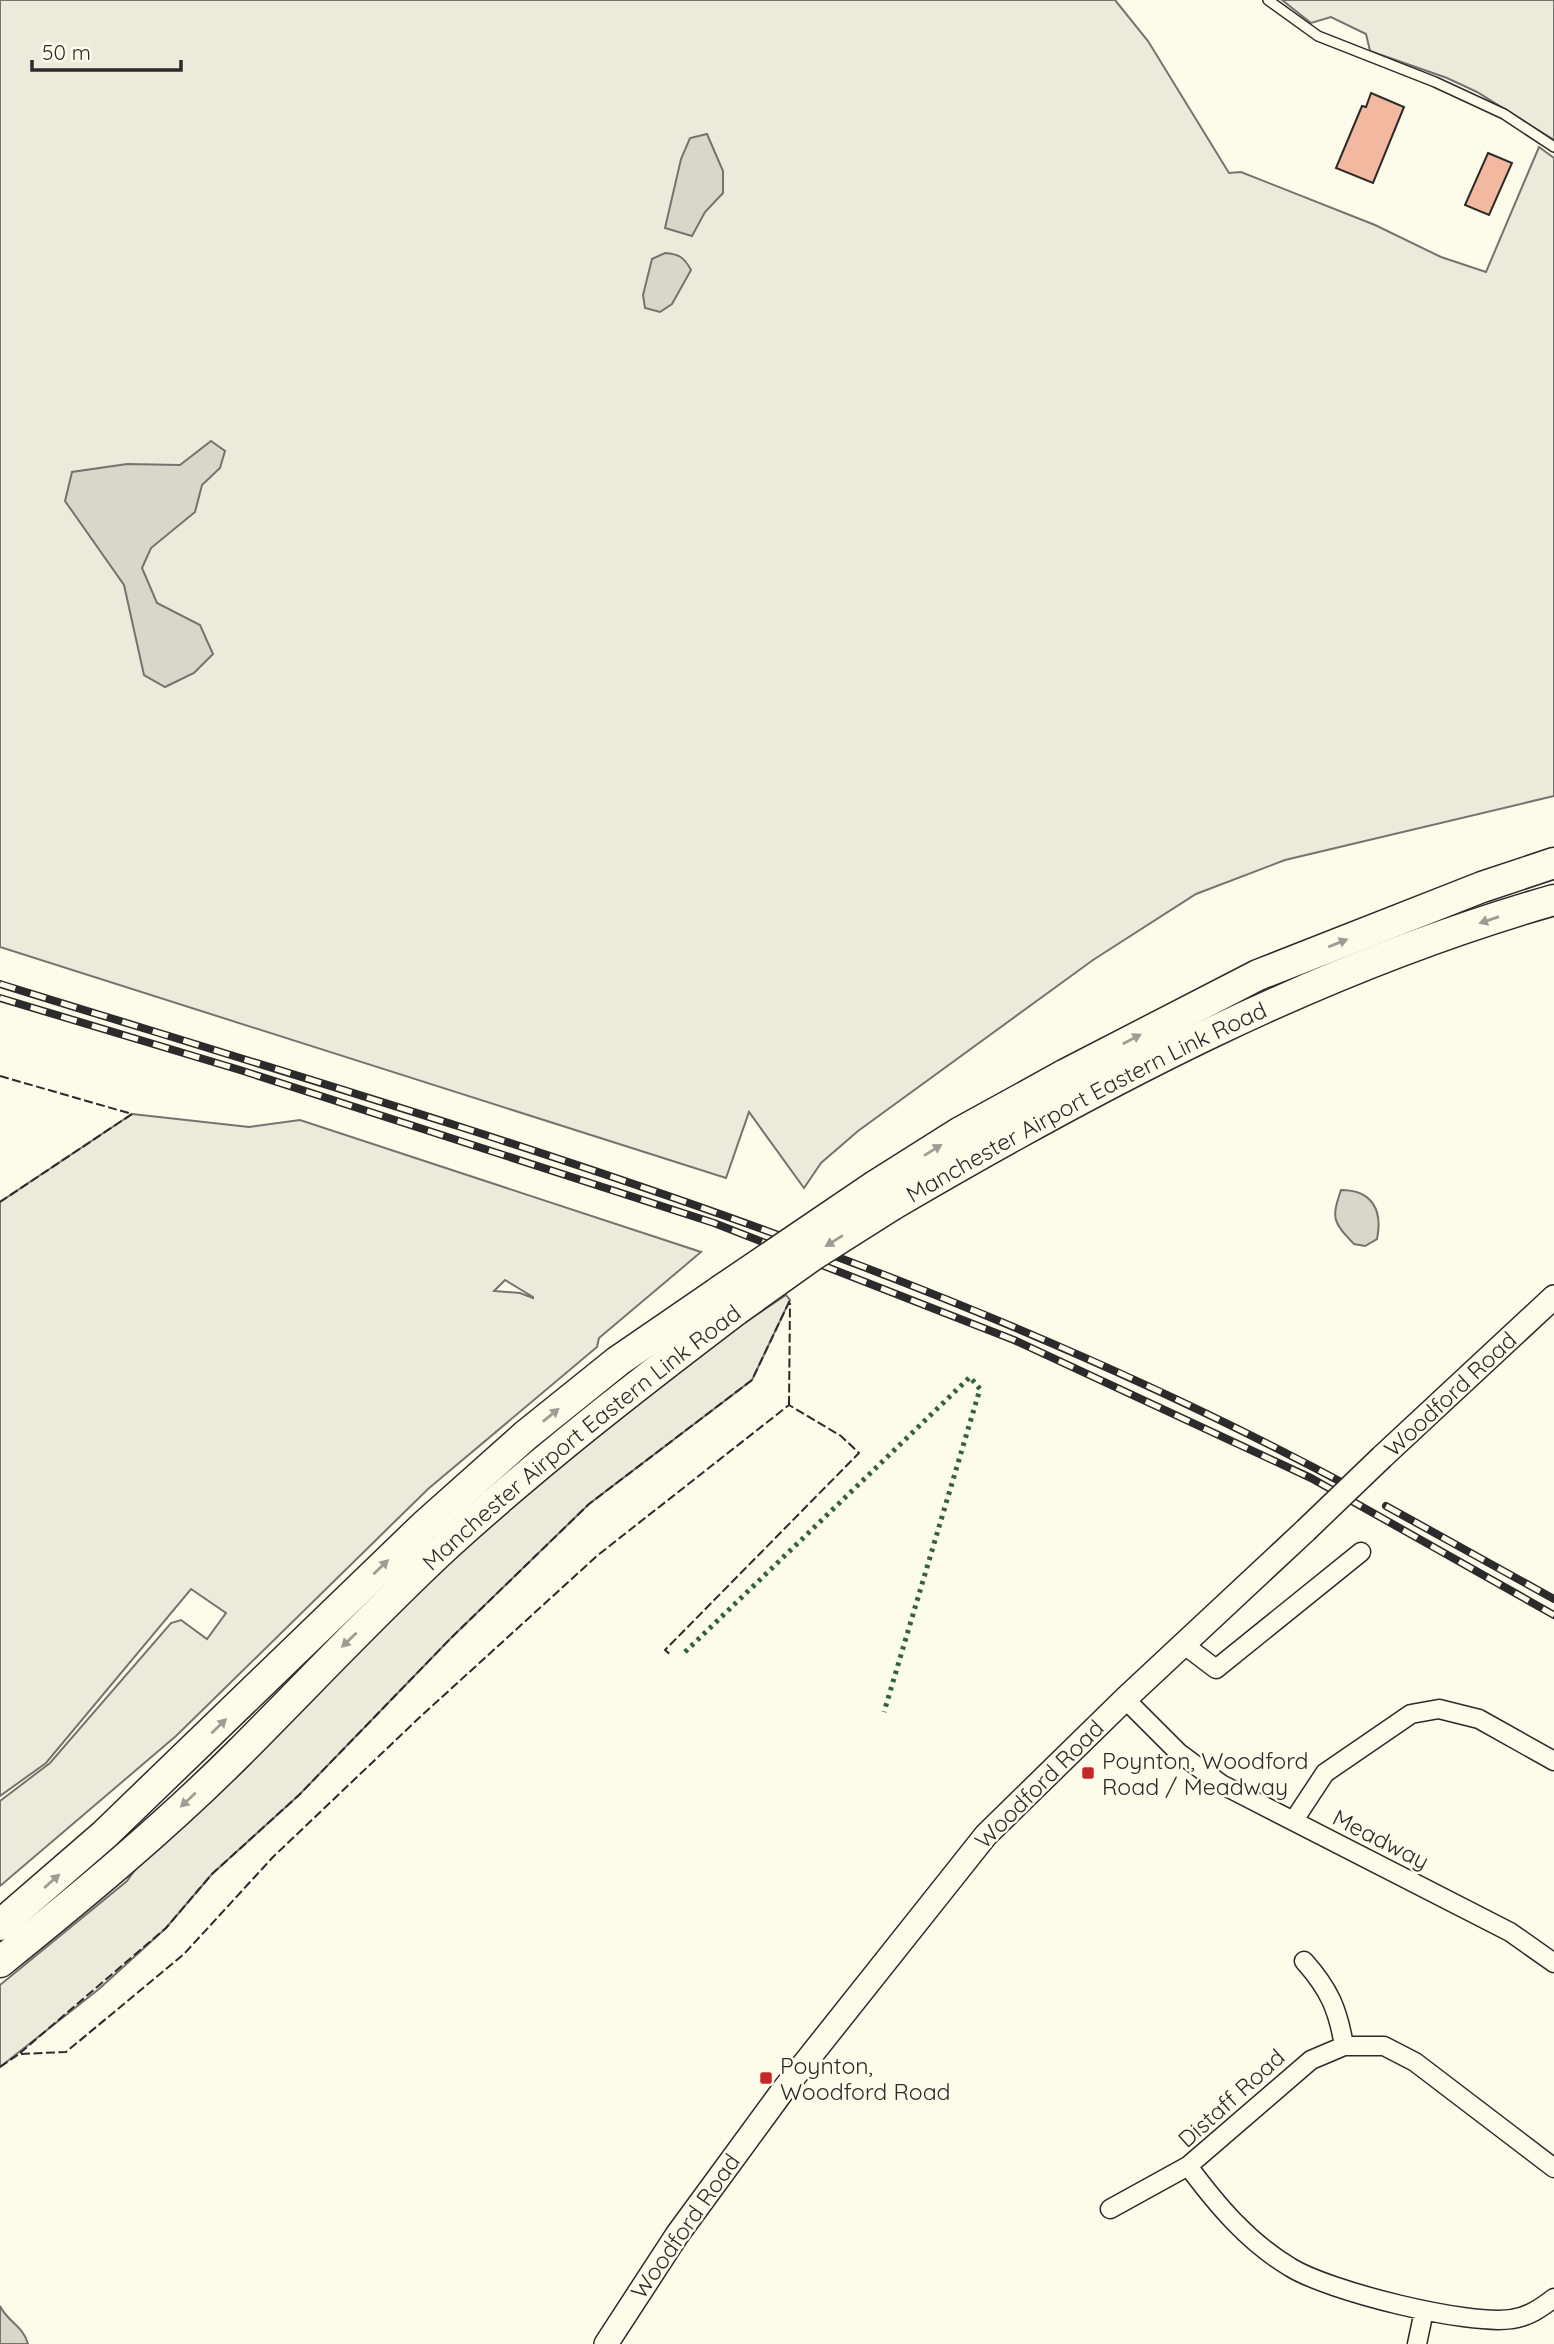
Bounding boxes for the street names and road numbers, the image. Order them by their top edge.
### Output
street label: Manchester Airport Eastern Link Road [900,995,1271,1208]
street label: Manchester Airport Eastern Link Road [416,1298,746,1576]
street label: Woodford Road [1378,1325,1522,1463]
street label: Woodford Road [968,1713,1110,1855]
street label: Meadway [1328,1802,1434,1876]
street label: Distaff Road [1172,2042,1290,2154]
street label: Woodford Road [624,2148,746,2304]

